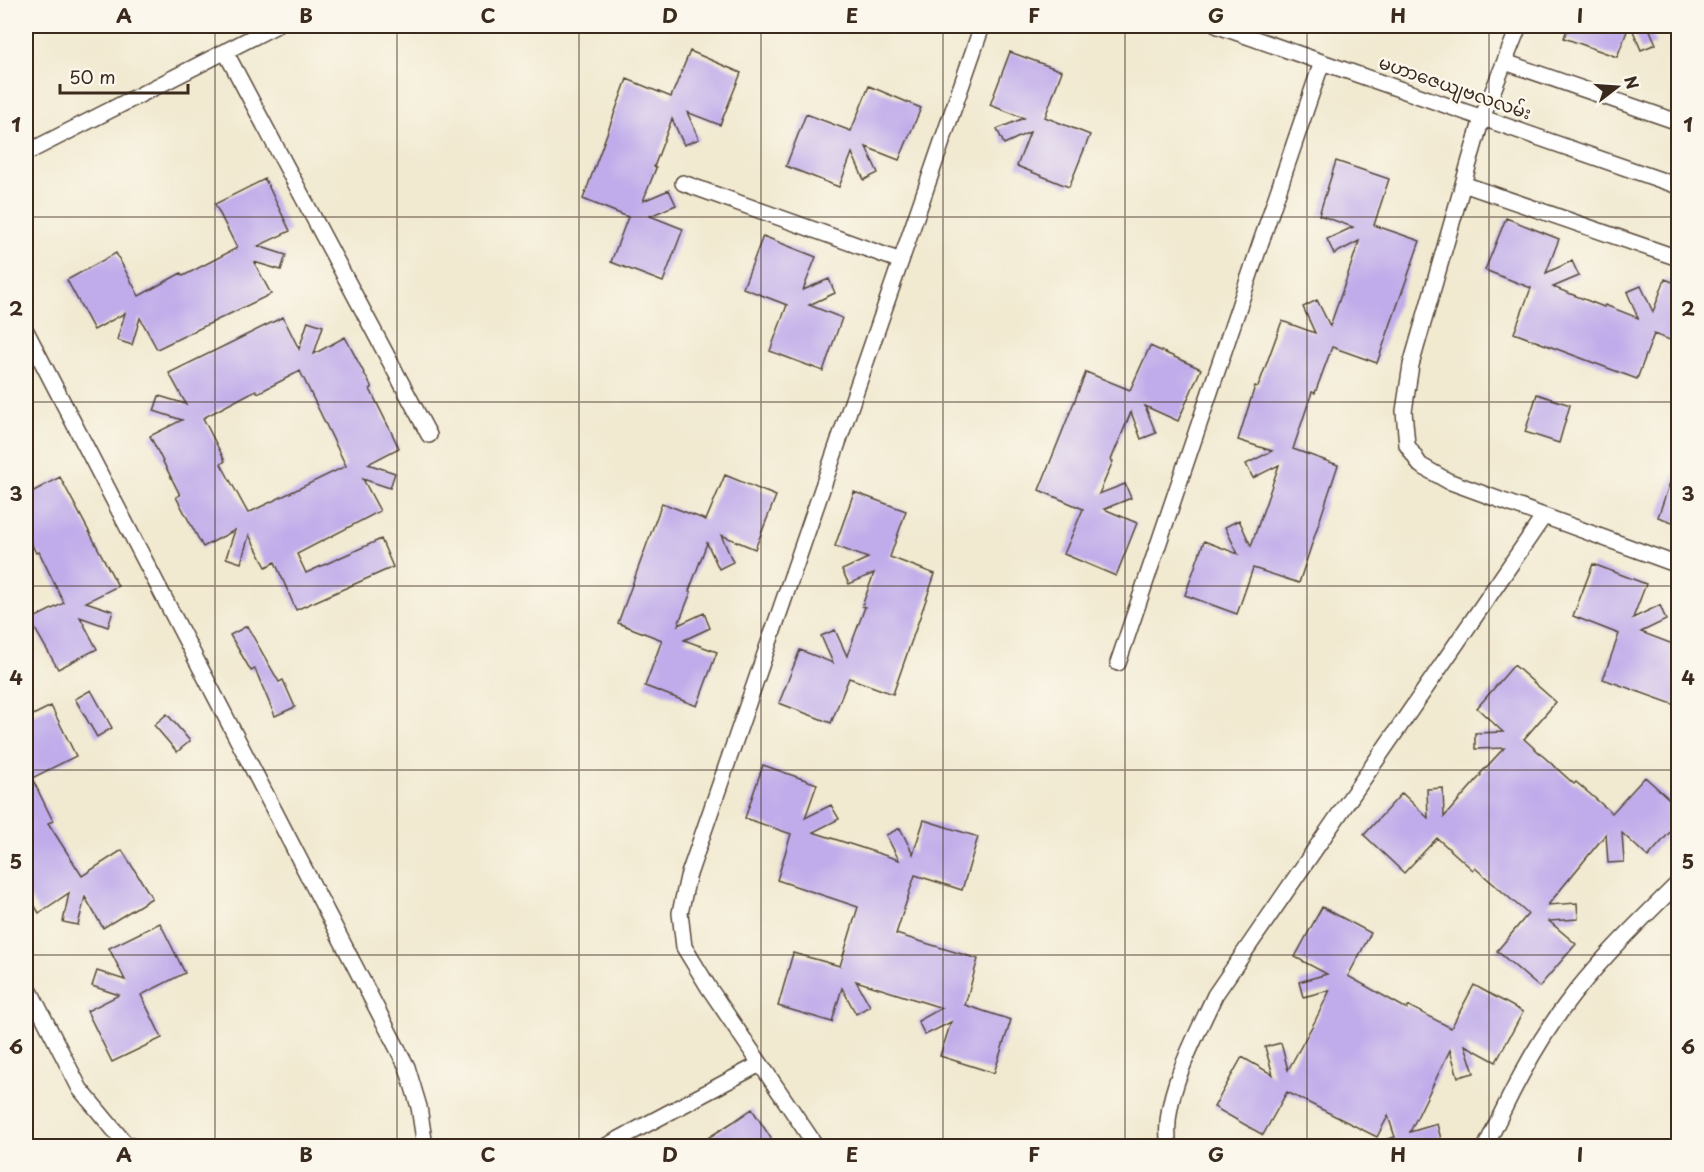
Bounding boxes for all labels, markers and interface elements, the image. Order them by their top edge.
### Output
text: A [116,0,132,30]
text: B [299,0,313,30]
text: C [480,0,496,30]
text: D [662,0,678,30]
text: E [846,0,858,30]
text: F [1028,0,1040,30]
text: G [1208,0,1224,30]
text: H [1390,0,1406,30]
text: I [1577,0,1583,30]
street label: မဟာဇေယျဗလလမ်း [1374,48,1536,128]
scale bar [60,57,188,95]
north arrow [1587,57,1647,117]
text: 50 m [69,63,116,90]
text: N [1619,73,1646,92]
text: 1 [11,109,21,139]
text: 1 [1683,109,1693,139]
text: 2 [9,293,23,323]
text: 2 [1681,293,1695,323]
text: 3 [9,478,23,508]
text: 3 [1681,478,1695,508]
text: 4 [9,662,23,692]
text: 4 [1681,662,1695,692]
text: 5 [10,846,22,876]
text: 5 [1682,846,1694,876]
text: 6 [9,1031,23,1061]
text: 6 [1681,1031,1695,1061]
text: A [116,1139,132,1169]
text: B [299,1139,313,1169]
text: C [480,1139,496,1169]
text: D [662,1139,678,1169]
text: E [846,1139,858,1169]
text: F [1028,1139,1040,1169]
text: G [1208,1139,1224,1169]
text: H [1390,1139,1406,1169]
text: I [1577,1139,1583,1169]

